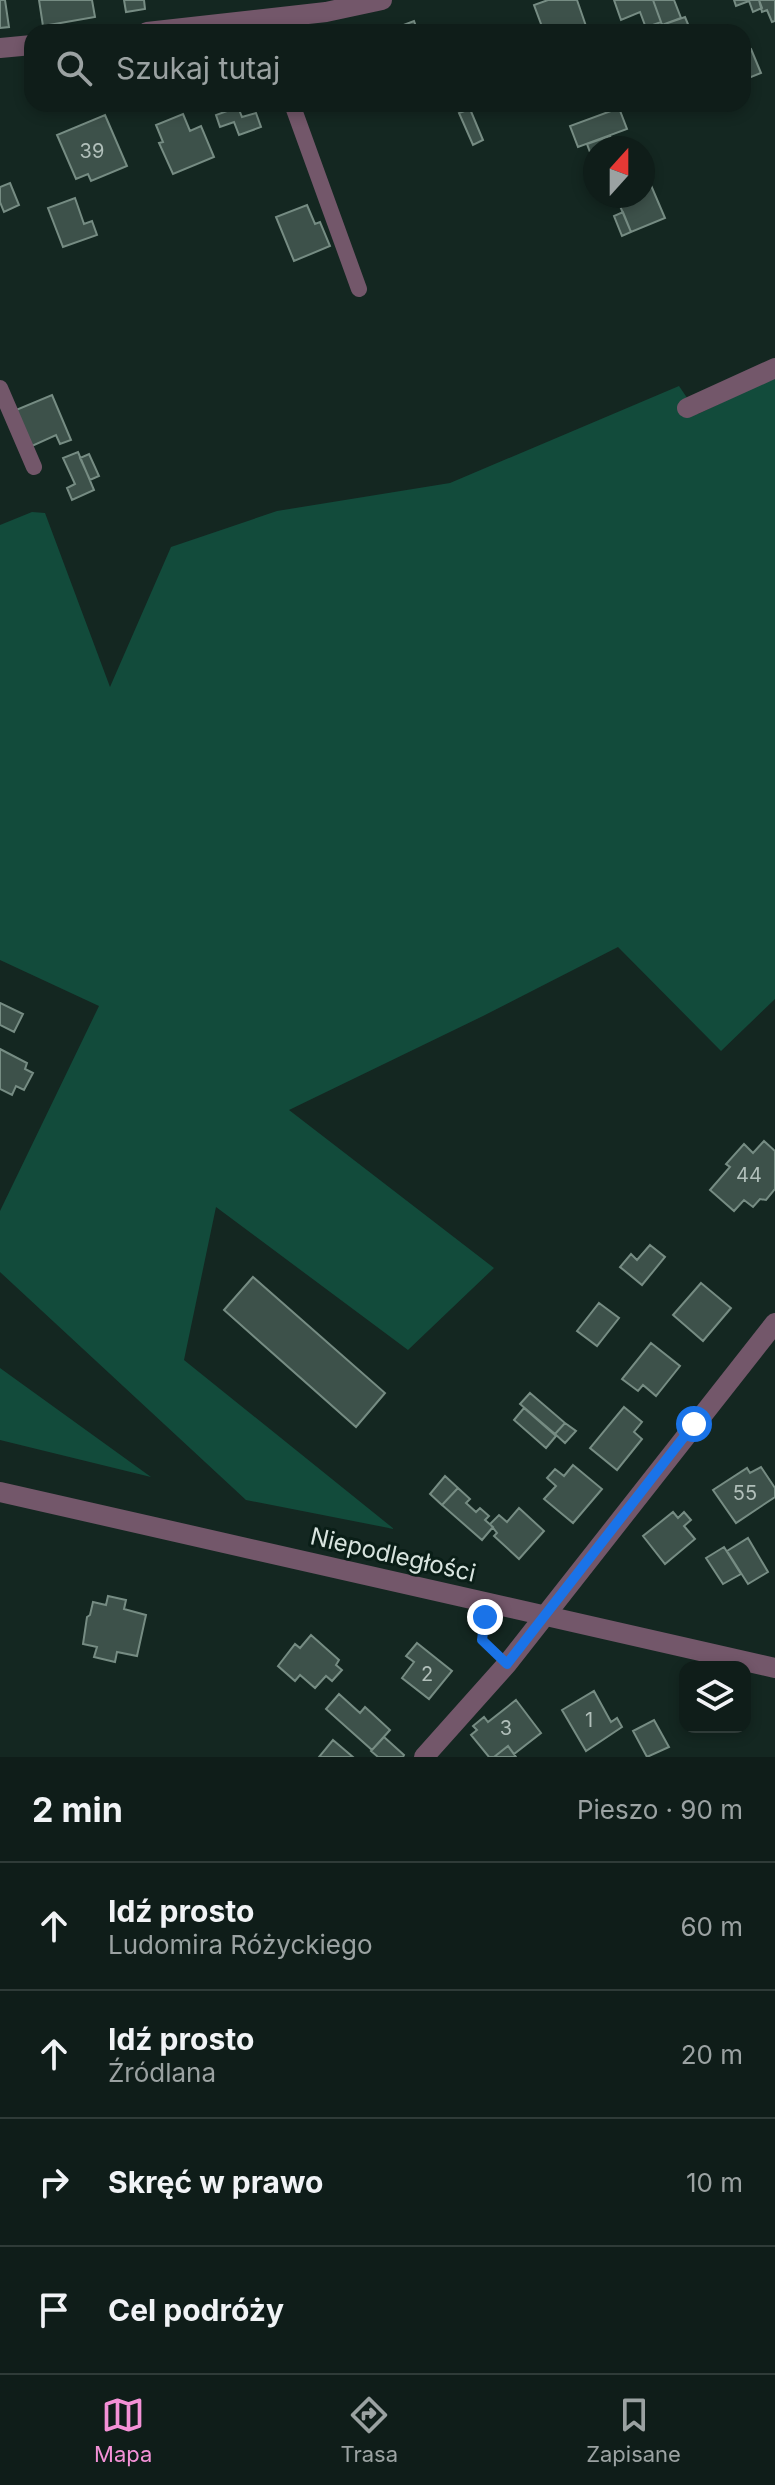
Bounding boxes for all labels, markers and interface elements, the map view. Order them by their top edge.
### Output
search box [24,24,751,112]
icon: search [52,46,96,90]
text: Szukaj tutaj [116,50,280,86]
north arrow [583,136,655,208]
house number: 39 [80,139,104,163]
house number: 44 [736,1163,762,1187]
route start [676,1406,712,1442]
house number: 55 [733,1481,757,1505]
street label: Niepodległości [308,1521,479,1588]
route end [467,1599,503,1635]
map controls [679,1661,751,1733]
button: layers [679,1661,751,1733]
house number: 2 [421,1662,433,1686]
house number: 1 [585,1708,593,1732]
house number: 3 [500,1716,512,1740]
text: 2 min [32,1789,123,1830]
text: Pieszo · 90 m [577,1794,743,1825]
text: Idź prosto [108,1893,254,1929]
icon: ahead [32,1904,76,1948]
text: 60 m [680,1911,743,1942]
text: Ludomira Różyckiego [108,1929,373,1960]
text: Idź prosto [108,2021,254,2057]
icon: ahead [32,2032,76,2076]
text: 20 m [681,2039,743,2070]
text: Źródlana [108,2057,216,2088]
icon: right [32,2160,76,2204]
text: Skręć w prawo [108,2164,323,2200]
text: 10 m [686,2167,743,2198]
icon: arrive [32,2288,76,2332]
text: Cel podróży [108,2292,284,2328]
tab: Mapa [94,2393,152,2467]
tab: Trasa [340,2393,398,2467]
tab: Zapisane [586,2393,681,2467]

